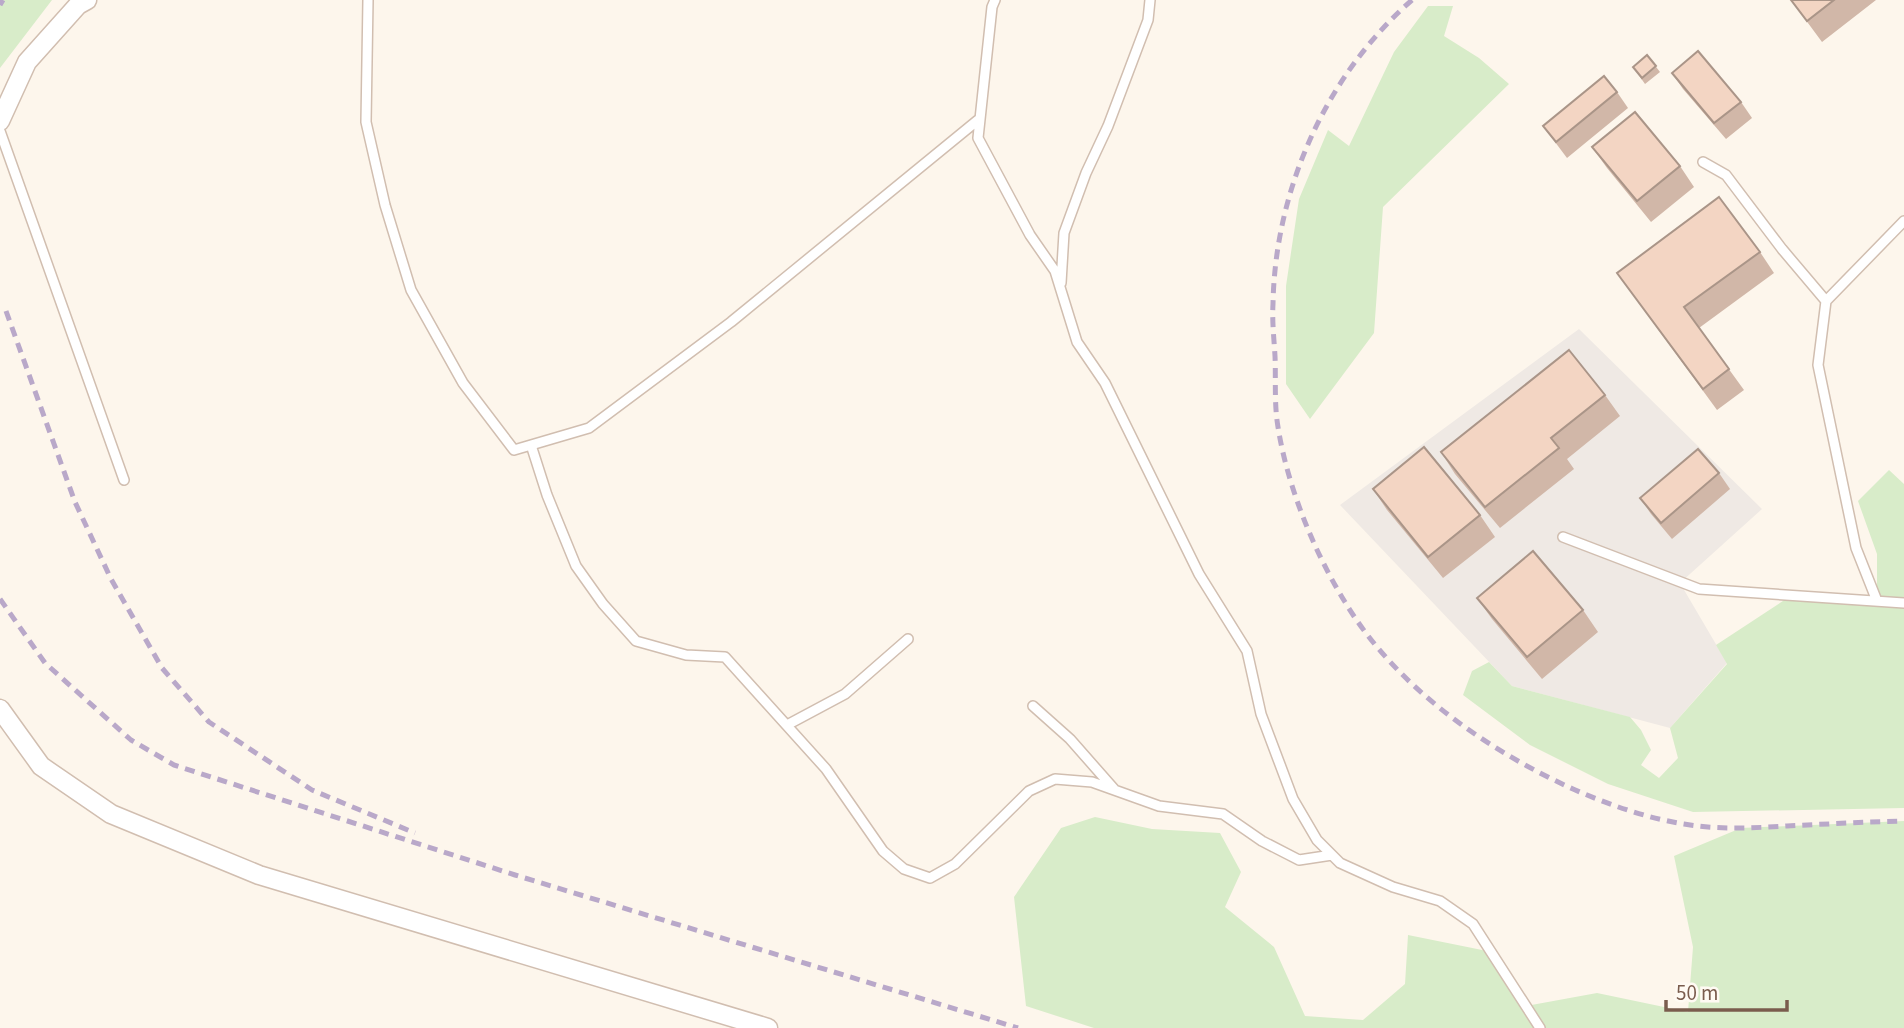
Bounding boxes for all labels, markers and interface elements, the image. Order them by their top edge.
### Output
scale bar [1666,968,1787,1012]
text: 50 m [1676,978,1718,1008]

